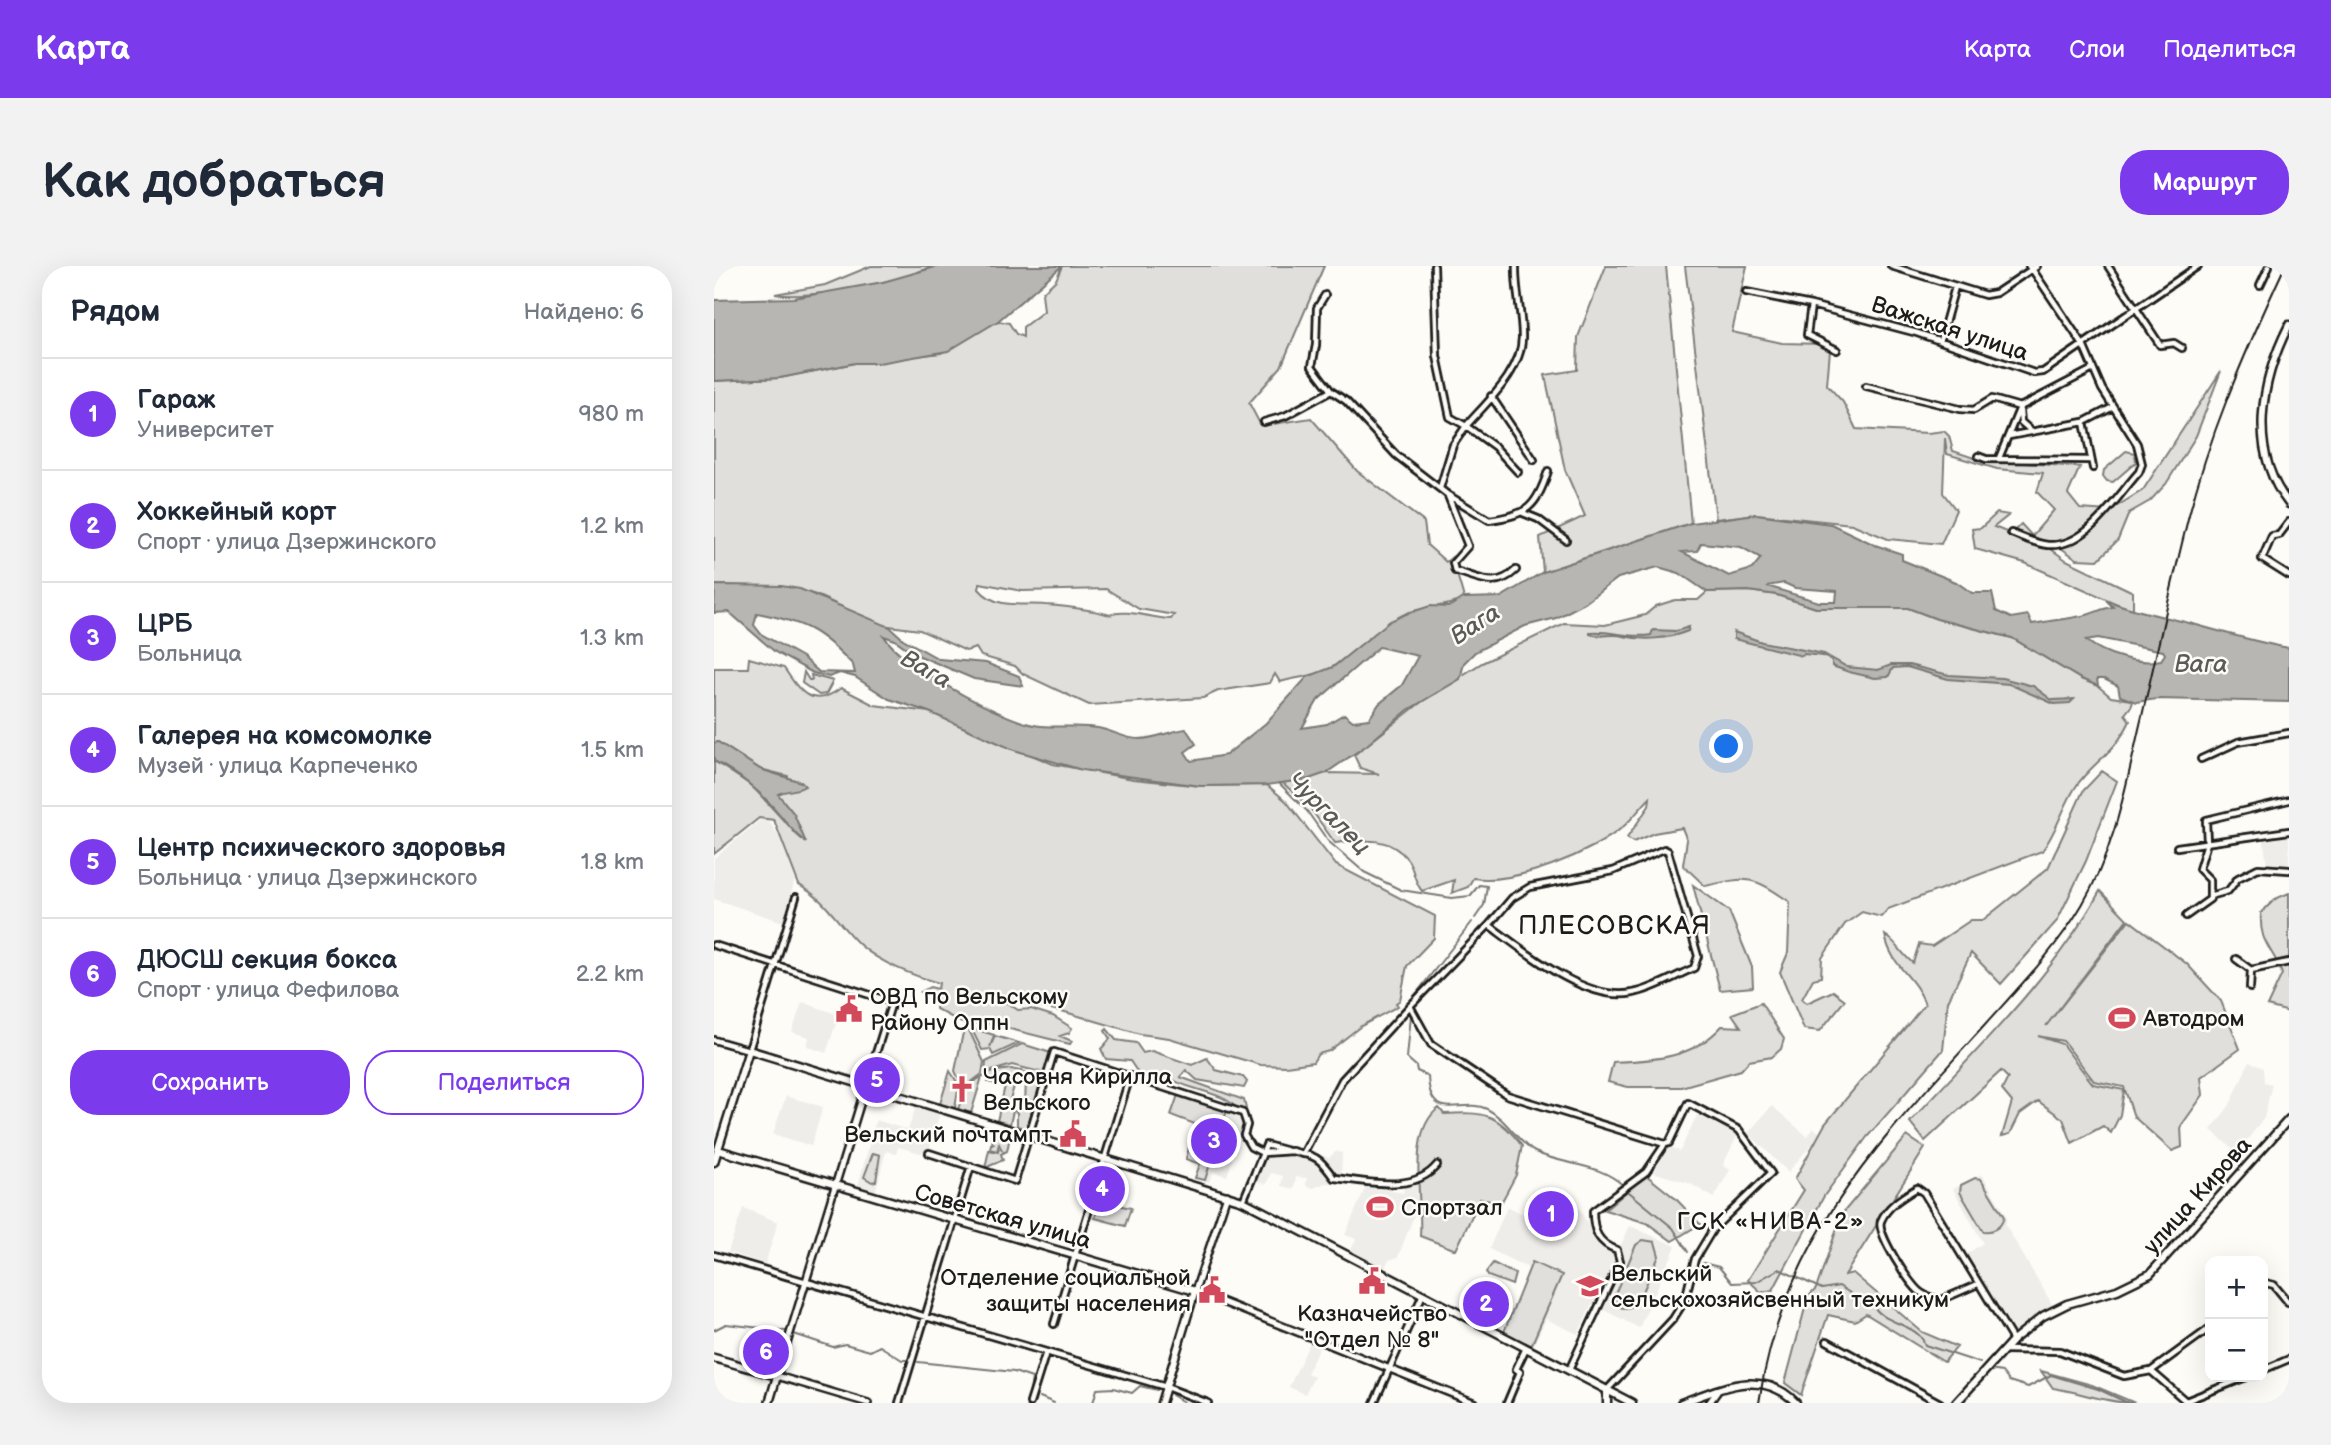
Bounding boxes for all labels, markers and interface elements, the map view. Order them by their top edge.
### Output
text: Карта [35,29,130,69]
text: Карта [1964,35,2031,64]
text: Слои [2069,35,2125,64]
text: Поделиться [2163,35,2296,64]
button: Маршрут [2120,150,2289,215]
text: Как добраться [42,153,386,212]
street label: Важская улица [1868,290,2032,368]
text: Рядом [70,294,160,330]
text: Найдено: 6 [523,298,644,326]
text: Гараж [137,385,215,416]
text: 1 [88,400,98,428]
text: 980 m [579,400,644,428]
text: Университет [137,416,274,444]
text: Хоккейный корт [137,497,336,528]
text: 2 [86,512,100,540]
text: 1.2 km [581,512,644,540]
text: Спорт · улица Дзержинского [137,528,436,556]
water label: Вага [1445,598,1505,651]
text: ЦРБ [137,609,192,640]
text: 3 [86,624,100,652]
text: 1.3 km [580,624,644,652]
text: Больница [137,640,242,668]
water label: Вага [896,644,956,695]
water label: Вага [2174,650,2228,679]
text: Галерея на комсомолке [137,721,432,752]
your location [1709,729,1743,763]
text: 4 [86,736,100,764]
text: 1.5 km [581,736,644,764]
text: Музей · улица Карпеченко [137,752,418,780]
water label: Чургалец [1281,766,1376,861]
text: Центр психического здоровья [137,833,506,864]
text: 5 [86,848,100,876]
text: 1.8 km [581,848,644,876]
text: Больница · улица Дзержинского [137,864,477,892]
district label: ПЛЕСОВСКАЯ [1518,911,1712,942]
text: ДЮСШ секция бокса [137,945,397,976]
text: 6 [86,960,100,988]
text: 2.2 km [576,960,644,988]
text: Спорт · улица Фефилова [137,976,399,1004]
place label: ОВД по Вельскому Району Оппн [870,983,1068,1037]
public building icon: ОВД по Вельскому Району Оппн [834,994,864,1024]
sports icon: Автодром [2107,1003,2137,1033]
place label: Автодром [2142,1005,2245,1033]
button: Сохранить [70,1050,350,1115]
button: Поделиться [364,1050,644,1115]
pin: 5 [854,1054,900,1106]
place label: Часовня Кирилла Вельского [983,1063,1173,1117]
church icon: Часовня Кирилла Вельского [947,1074,977,1104]
pin: 3 [1191,1115,1237,1167]
public building icon: Вельский почтампт [1058,1119,1088,1149]
place label: Вельский почтампт [844,1121,1052,1149]
street label: улица Кирова [2138,1131,2258,1260]
pin: 4 [1079,1163,1125,1215]
street label: Советская улица [911,1178,1094,1256]
pin: 1 [1528,1188,1574,1240]
sports icon: Спортзал [1365,1192,1395,1222]
place label: Спортзал [1401,1194,1503,1222]
district label: ГСК «НИВА-2» [1677,1207,1865,1236]
map controls [2205,1256,2268,1382]
button: + [2205,1256,2268,1319]
place label: Вельский сельскохозяйсвенный техникум [1611,1260,1949,1314]
place label: Отделение социальной защиты населения [940,1264,1191,1318]
public building icon: Казначейство "Отдел № 8" [1357,1266,1387,1296]
school or university icon: Вельский сельскохозяйсвенный техникум [1575,1271,1605,1301]
public building icon: Отделение социальной защиты населения [1197,1275,1227,1305]
pin: 2 [1463,1278,1509,1330]
place label: Казначейство "Отдел № 8" [1297,1300,1447,1354]
button: − [2205,1319,2268,1382]
pin: 6 [743,1326,789,1378]

